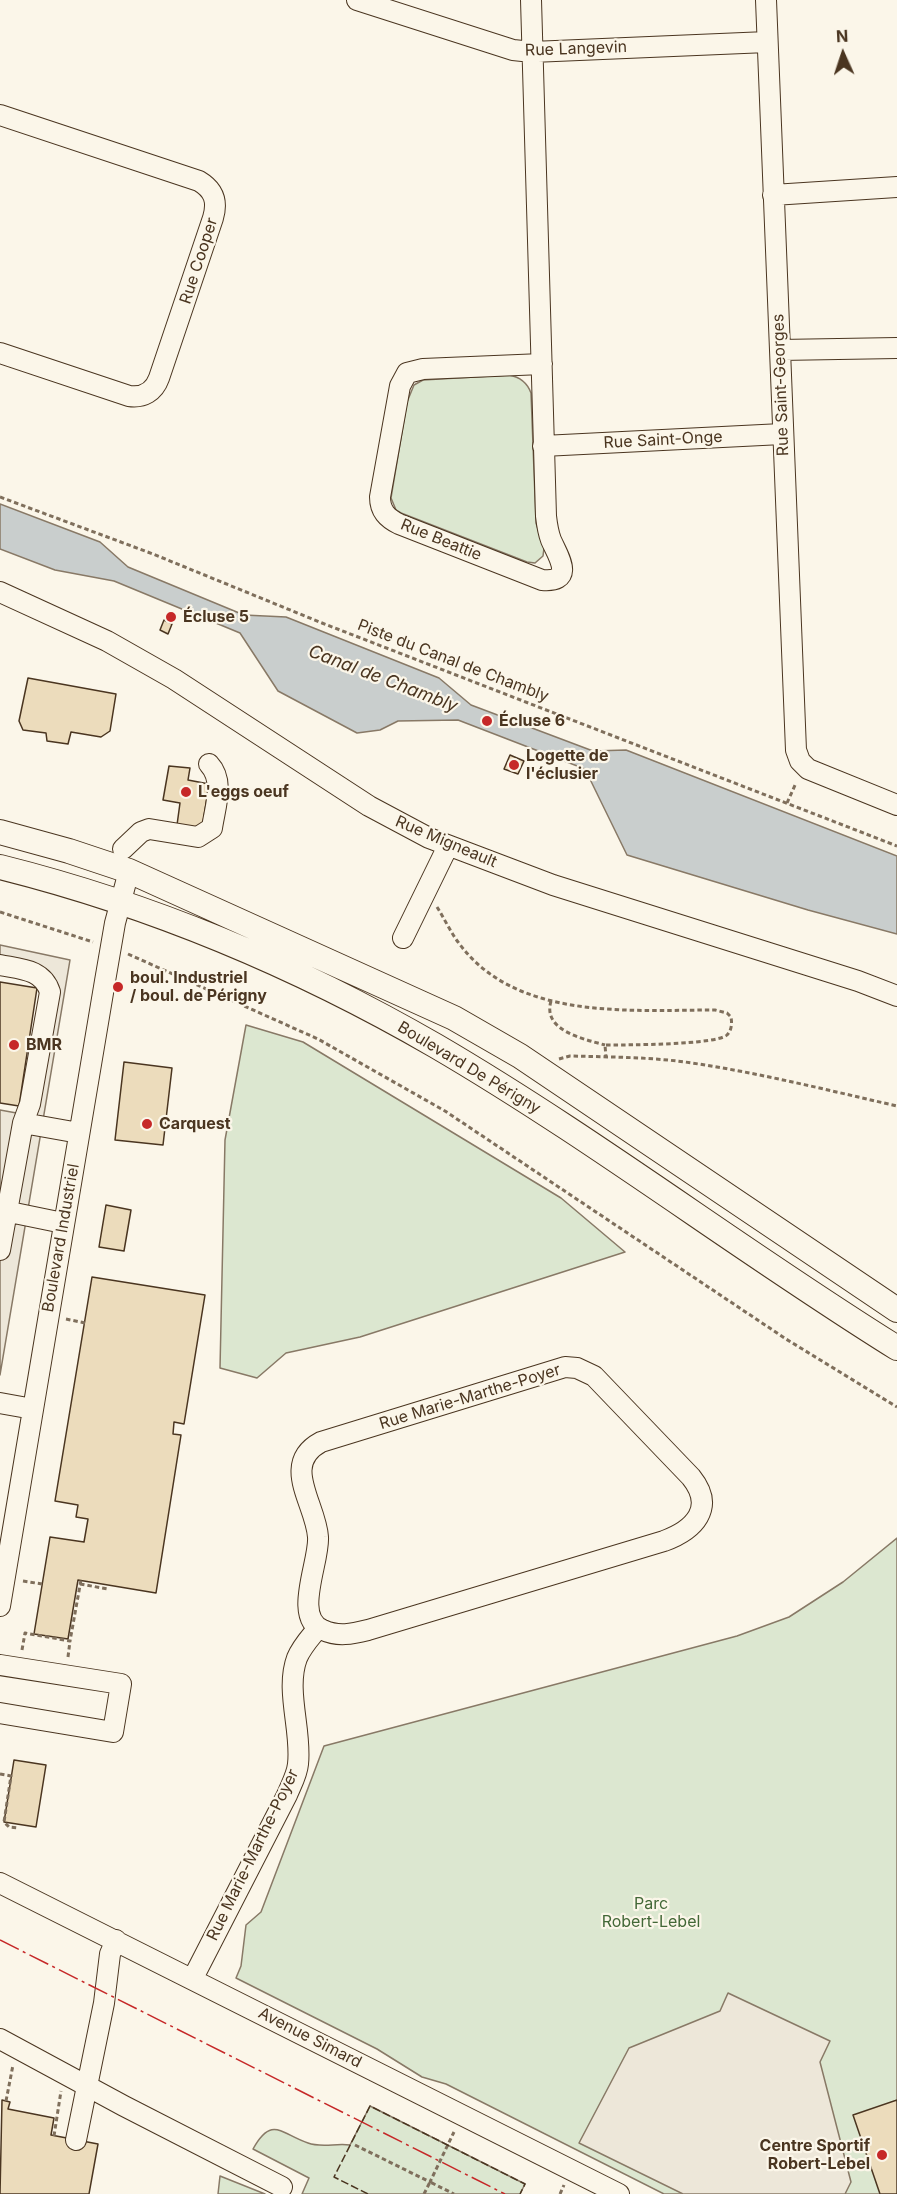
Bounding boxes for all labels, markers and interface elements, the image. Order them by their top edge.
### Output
north arrow [813,24,873,84]
text: N [835,26,849,46]
street label: Rue Langevin [525,38,627,60]
street label: Rue Cooper [176,215,222,307]
street label: Rue Saint-Georges [769,313,793,457]
street label: Rue Saint-Onge [603,427,723,453]
street label: Rue Beattie [398,515,484,565]
place label: Écluse 5 [183,607,249,627]
marker: Écluse 5 [164,610,178,624]
street label: Piste du Canal de Chambly [355,616,551,706]
water label: Canal de Chambly [305,641,461,717]
place label: Écluse 6 [499,711,565,731]
marker: Écluse 6 [480,714,494,728]
place label: Logette de l'éclusier [526,746,608,784]
marker: Logette de l'éclusier [507,758,521,772]
place label: L'eggs oeuf [198,782,289,802]
marker: L'eggs oeuf [179,785,193,799]
street label: Rue Migneault [392,812,500,872]
place label: boul. Industriel / boul. de Périgny [130,968,267,1006]
marker: boul. Industriel / boul. de Périgny [111,980,125,994]
street label: Boulevard De Périgny [394,1018,544,1118]
place label: BMR [26,1035,62,1055]
marker: BMR [7,1038,21,1052]
place label: Carquest [159,1114,231,1134]
marker: Carquest [140,1117,154,1131]
street label: Boulevard Industriel [38,1162,84,1314]
street label: Rue Marie-Marthe-Poyer [377,1360,563,1434]
street label: Rue Marie-Marthe-Poyer [203,1766,303,1944]
park label: Parc Robert-Lebel [602,1894,700,1932]
street label: Avenue Simard [255,2004,365,2072]
place label: Centre Sportif Robert-Lebel [760,2136,870,2174]
marker: Centre Sportif Robert-Lebel [875,2148,889,2162]

